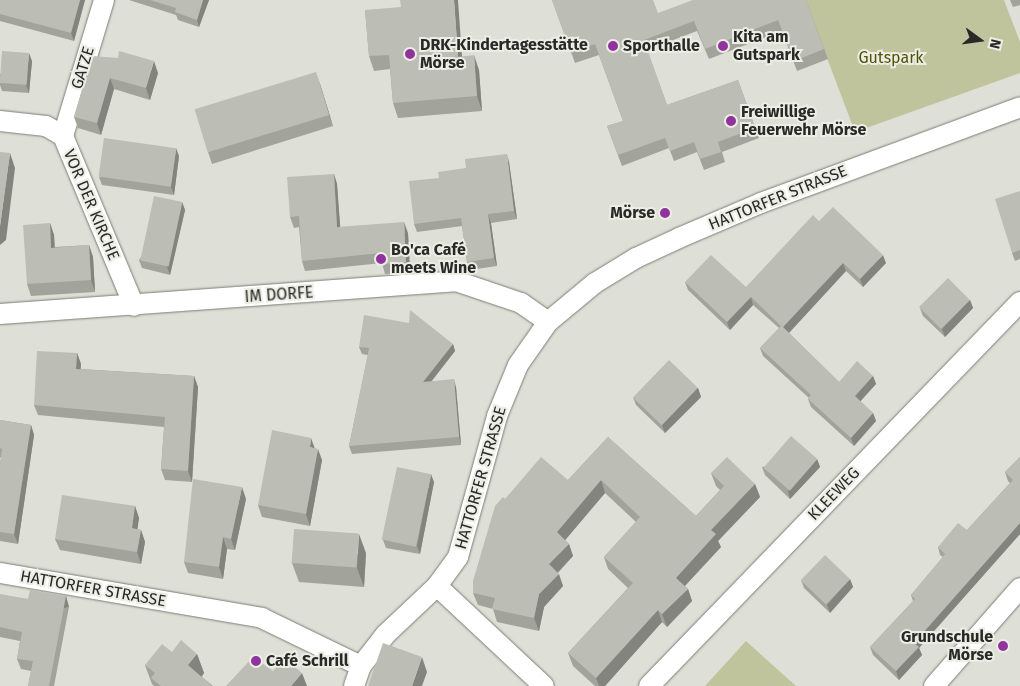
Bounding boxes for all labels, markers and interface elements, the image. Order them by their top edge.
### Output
north arrow [955,15,1005,65]
place label: Kita am Gutspark [733,27,800,65]
place label: DRK-Kindertagesstätte Mörse [420,35,588,73]
place label: Sporthalle [623,36,700,56]
text: N [986,37,1004,50]
marker: Sporthalle [607,40,619,52]
marker: Kita am Gutspark [717,40,729,52]
street label: GATZE [67,44,99,92]
marker: DRK-Kindertagesstätte Mörse [404,48,416,60]
park label: Gutspark [858,48,924,68]
place label: Freiwillige Feuerwehr Mörse [741,102,866,140]
marker: Freiwillige Feuerwehr Mörse [725,115,737,127]
street label: VOR DER KIRCHE [59,147,123,263]
street label: HATTORFER STRASSE [706,161,850,235]
place label: Mörse [610,203,655,223]
marker: Mörse [659,207,671,219]
place label: Bo'ca Café meets Wine [391,240,476,278]
marker: Bo'ca Café meets Wine [375,253,387,265]
street label: IM DORFE [244,283,314,307]
street label: HATTORFER STRASSE [451,404,511,552]
street label: KLEEWEG [804,464,864,524]
street label: HATTORFER STRASSE [19,567,167,611]
place label: Grundschule Mörse [901,627,993,665]
marker: Grundschule Mörse [997,640,1009,652]
place label: Café Schrill [266,651,348,671]
marker: Café Schrill [250,655,262,667]

